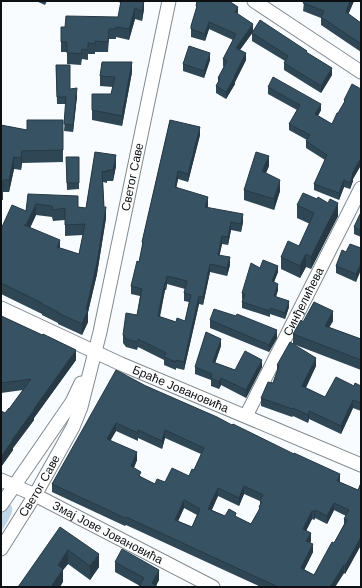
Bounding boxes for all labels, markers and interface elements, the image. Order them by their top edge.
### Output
street label: Светог Саве [117,141,147,213]
street label: Синђелићева [280,264,328,339]
street label: Браће Јовановића [130,362,231,417]
street label: Светог Саве [15,452,64,520]
street label: Змај Јове Јовановића [50,497,166,568]

